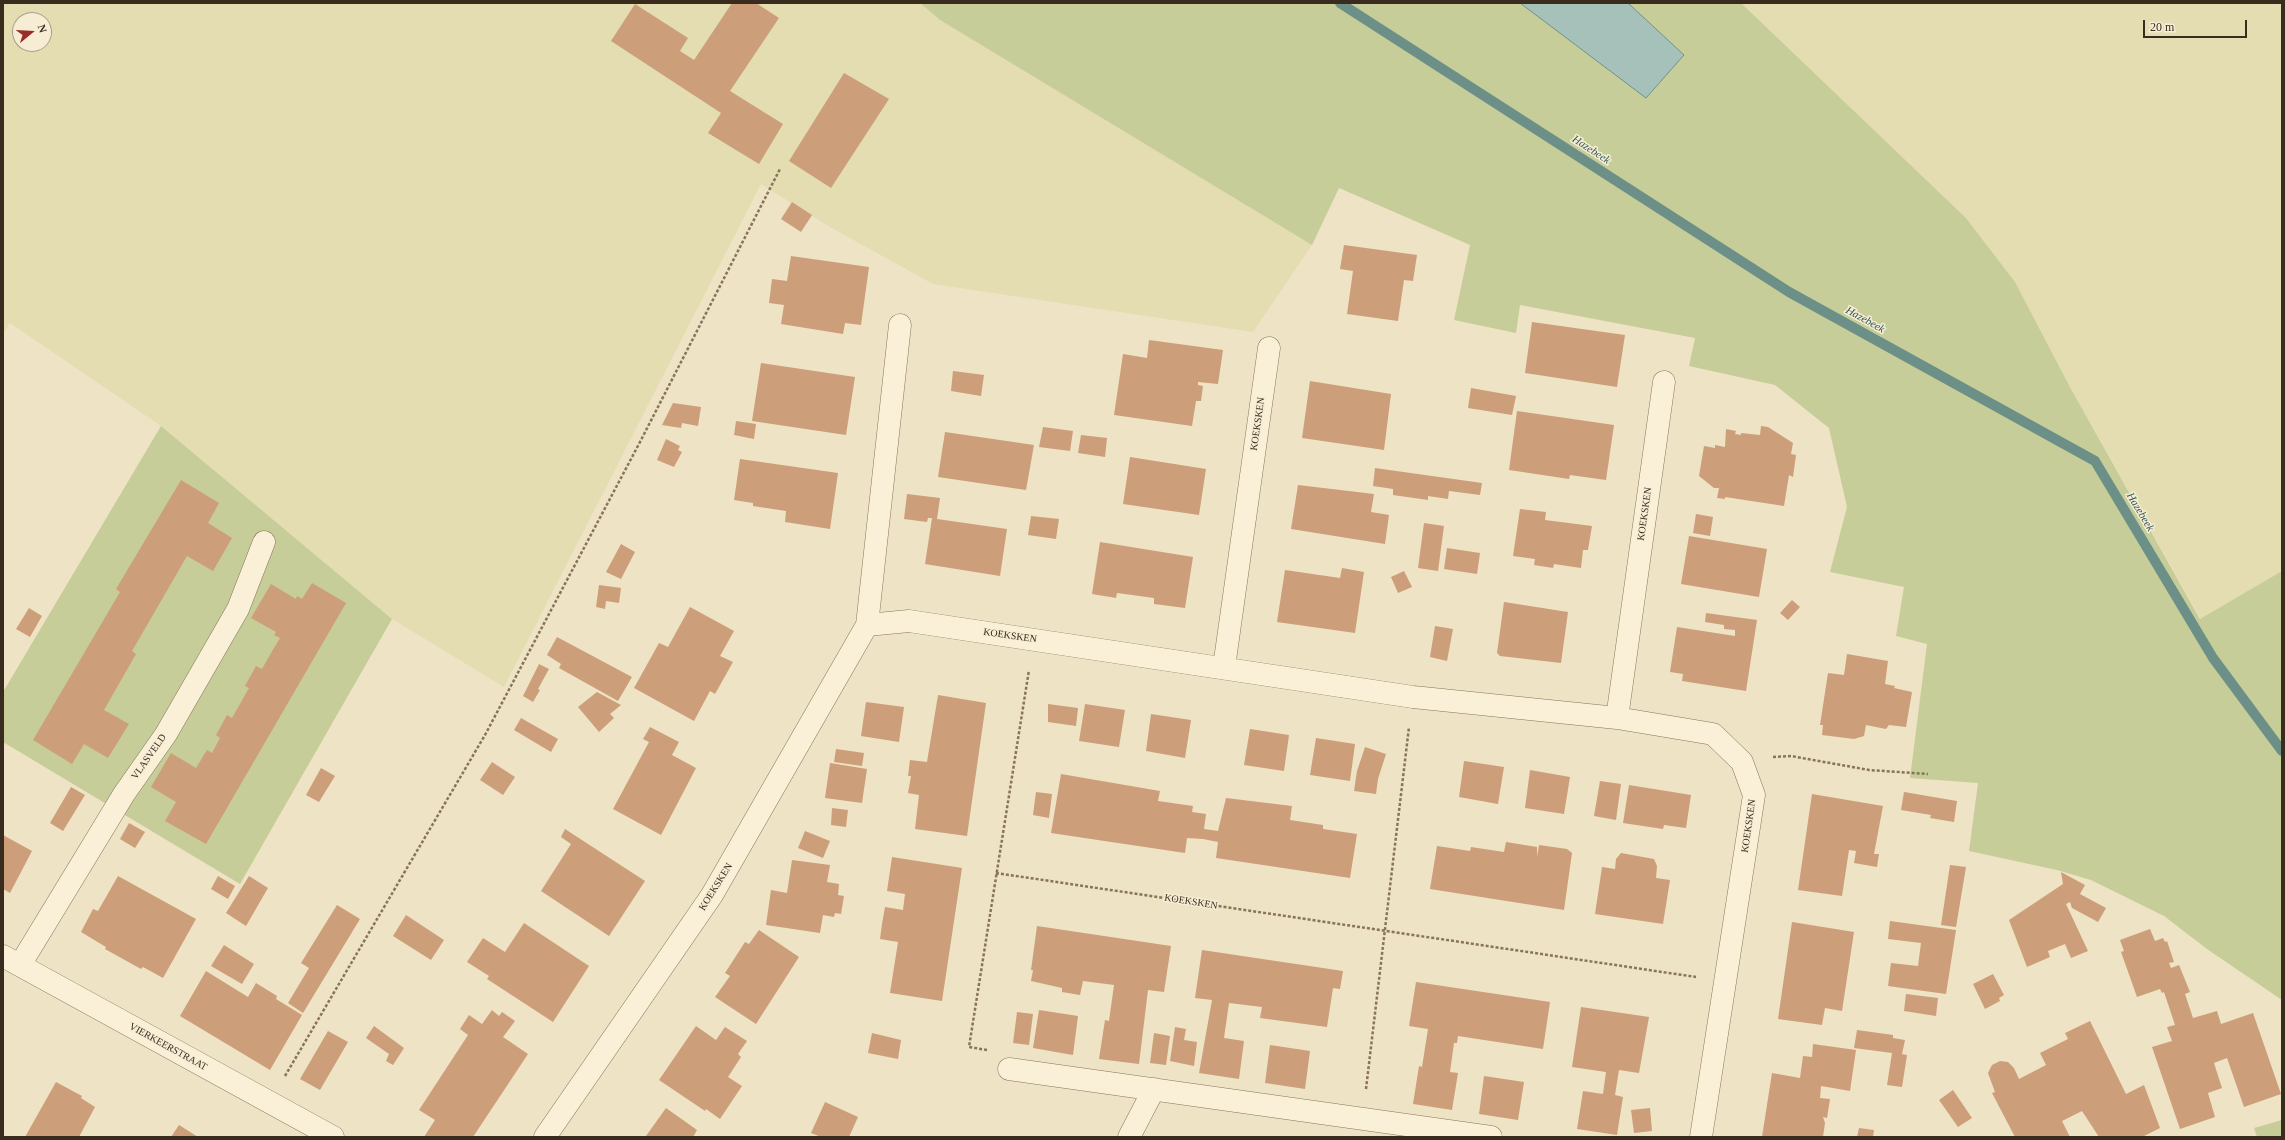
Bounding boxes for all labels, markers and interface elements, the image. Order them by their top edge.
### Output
north arrow [12,12,52,52]
scale bar [2145,12,2249,38]
text: 20 m [2150,20,2174,34]
text: N [36,23,49,34]
water label: Hazebeek [1569,133,1613,167]
water label: Hazebeek [1843,304,1887,336]
street label: KOEKSKEN [1248,396,1268,452]
street label: KOEKSKEN [1635,486,1655,542]
water label: Hazebeek [2123,490,2157,534]
street label: KOEKSKEN [982,626,1038,646]
street label: VLASVELD [129,732,169,782]
street label: KOEKSKEN [1739,798,1759,854]
street label: KOEKSKEN [697,861,735,913]
street label: KOEKSKEN [1163,892,1219,912]
street label: VIERKEERSTRAAT [127,1021,209,1073]

